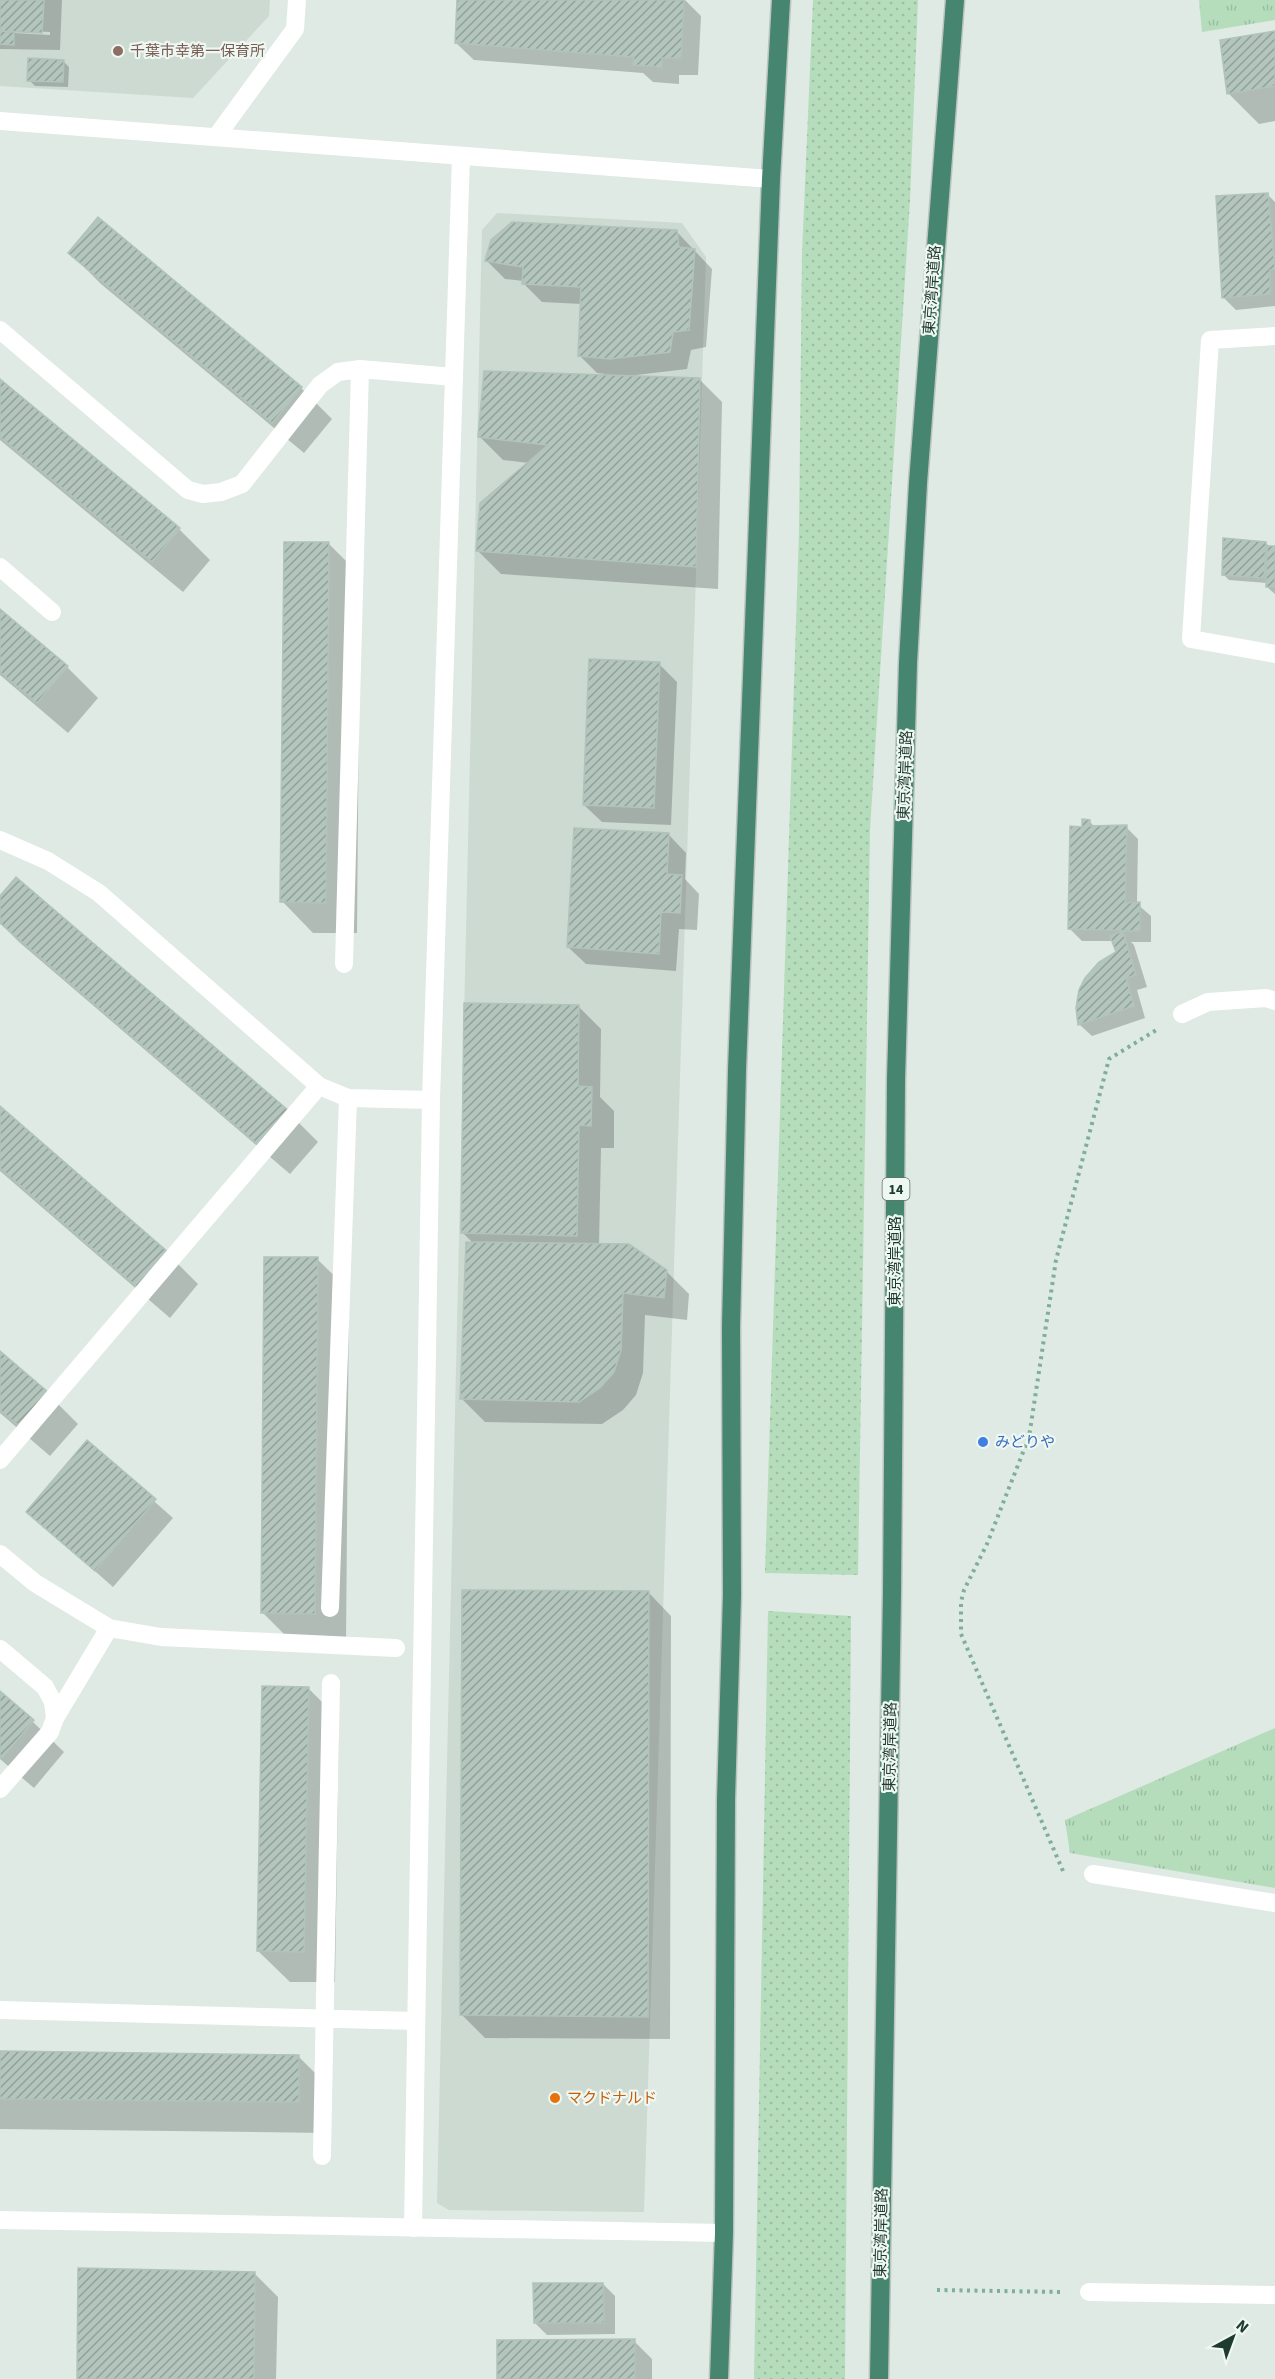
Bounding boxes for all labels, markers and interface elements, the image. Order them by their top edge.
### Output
place label: 千葉市幸第一保育所 [130,41,265,62]
marker: 千葉市幸第一保育所 [111,44,125,58]
street label: 東京湾岸道路 [919,244,946,336]
street label: 東京湾岸道路 [893,730,918,820]
road number: 14 [882,1178,910,1200]
street label: 東京湾岸道路 [885,1216,906,1306]
place label: みどりや [995,1432,1055,1453]
marker: みどりや [976,1435,990,1449]
street label: 東京湾岸道路 [879,1702,902,1792]
place label: マクドナルド [567,2088,657,2109]
marker: マクドナルド [548,2091,562,2105]
street label: 東京湾岸道路 [870,2188,893,2278]
north arrow [1203,2307,1263,2367]
text: N [1231,2315,1253,2338]

